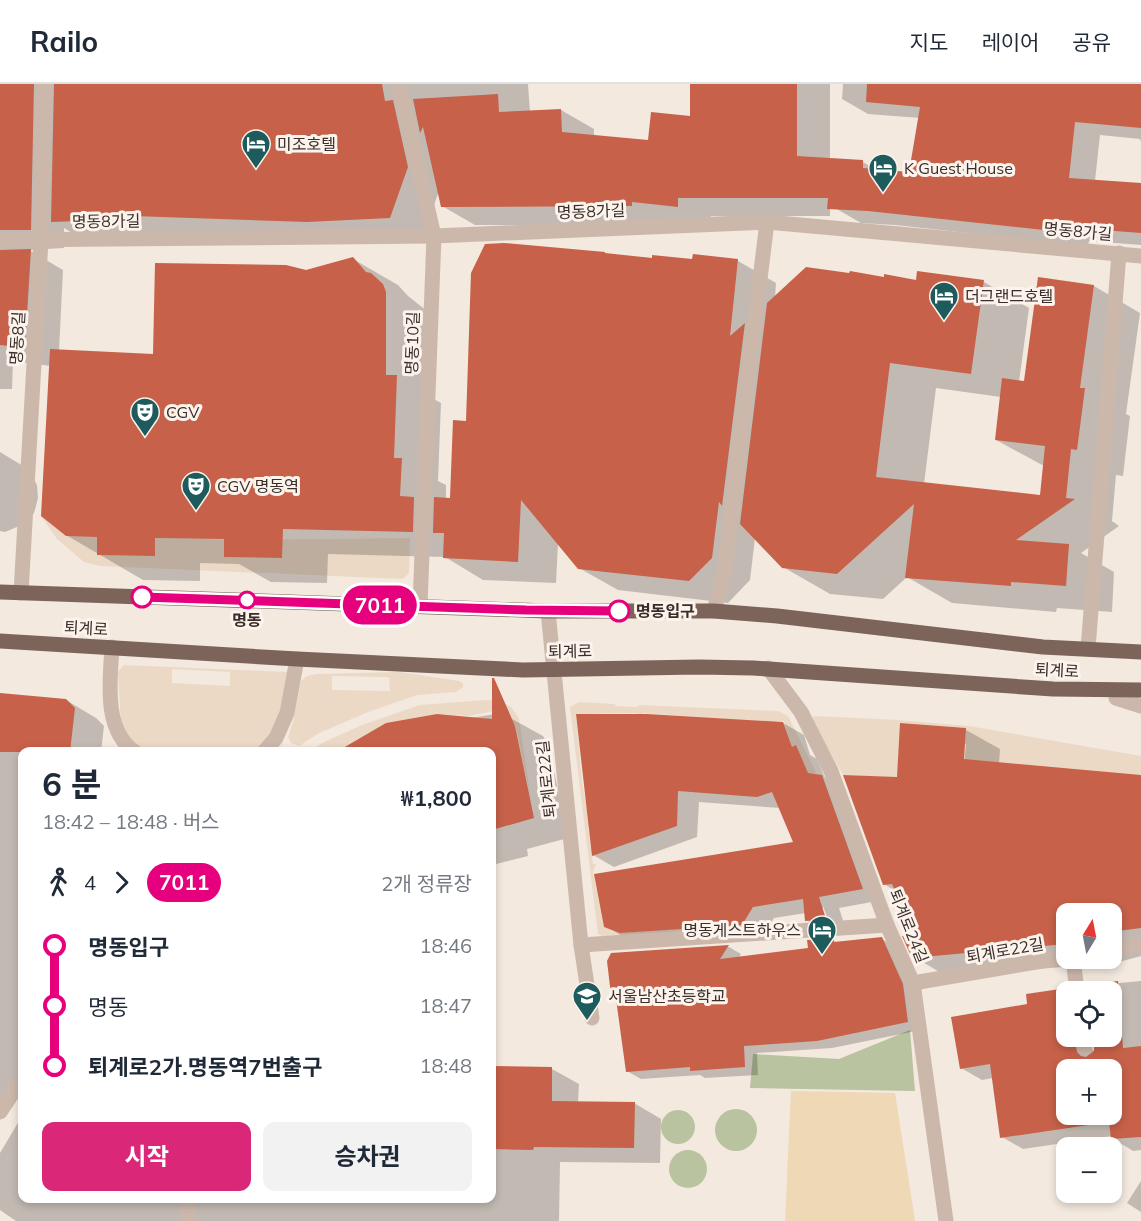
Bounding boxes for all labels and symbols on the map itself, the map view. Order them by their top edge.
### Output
hotel icon: 미조호텔 [240,128,272,170]
place label: 미조호텔 [277,134,336,154]
hotel icon: K Guest House [867,152,899,194]
place label: K Guest House [904,158,1013,178]
street label: 명동8가길 [556,200,626,222]
street label: 명동8가길 [72,210,140,232]
street label: 명동8가길 [1043,218,1113,244]
hotel icon: 더그랜드호텔 [928,280,960,322]
place label: 더그랜드호텔 [965,286,1053,306]
street label: 명동8길 [6,311,28,365]
street label: 명동10길 [401,311,423,375]
theatre icon: CGV [129,396,161,438]
place label: CGV [166,402,200,422]
theatre icon: CGV 명동역 [180,470,212,512]
place label: CGV 명동역 [217,476,299,496]
unlabelled marker [131,586,153,608]
line badge: 7011 [338,586,422,624]
marker: 명동 [238,591,256,609]
marker: 명동입구 [608,600,630,622]
place label: 명동입구 [636,601,695,621]
place label: 명동 [232,610,262,630]
street label: 퇴계로 [63,617,109,639]
street label: 퇴계로 [548,641,593,661]
street label: 퇴계로 [1034,659,1080,681]
street label: 퇴계로22길 [532,739,560,819]
street label: 퇴계로24길 [885,886,933,966]
north arrow [1056,903,1122,969]
hotel icon: 명동게스트하우스 [806,914,838,956]
place label: 명동게스트하우스 [683,920,801,940]
street label: 퇴계로22길 [965,933,1045,967]
school or university icon: 서울남산초등학교 [571,980,603,1022]
place label: 서울남산초등학교 [608,986,726,1006]

